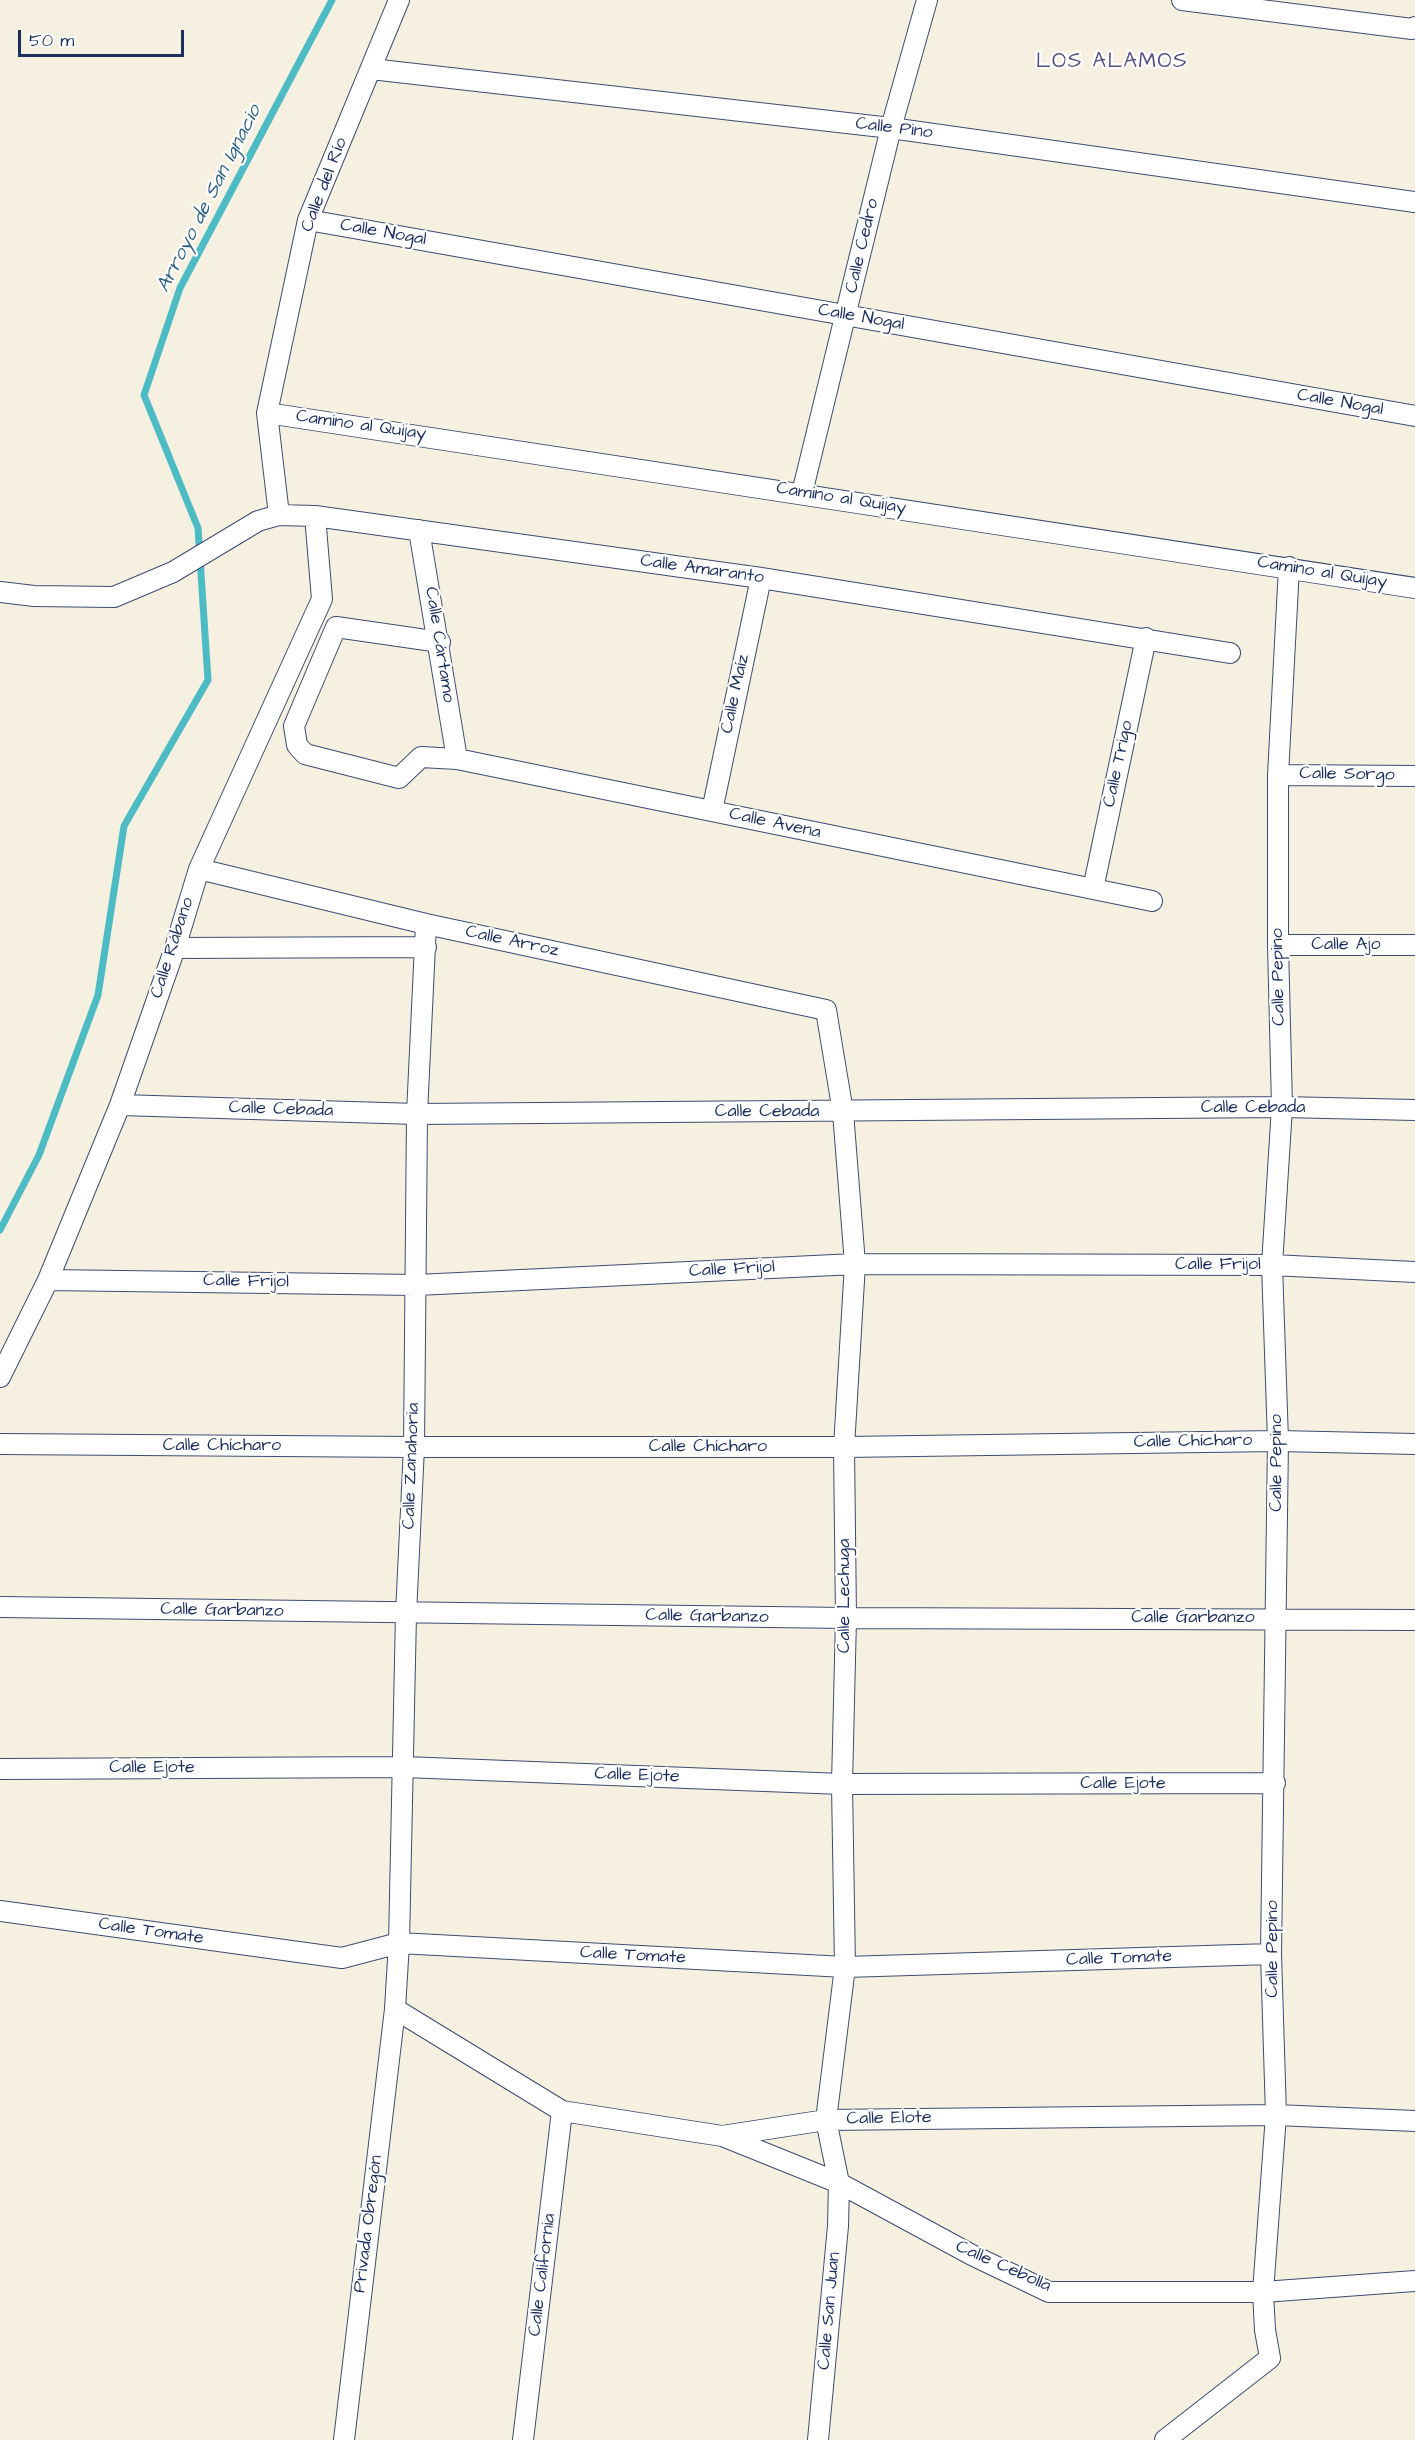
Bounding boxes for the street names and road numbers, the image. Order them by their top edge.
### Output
street label: Calle Pino [854,114,934,144]
street label: Calle del Río [297,135,353,235]
street label: Calle Cedro [842,197,884,295]
street label: Calle Nogal [338,215,428,251]
street label: Calle Nogal [816,300,906,336]
street label: Calle Nogal [1295,385,1385,421]
street label: Camino al Quijay [295,406,427,446]
street label: Camino al Quijay [775,478,907,520]
street label: Calle Amaranto [639,551,765,589]
street label: Camino al Quijay [1256,552,1388,594]
street label: Calle Cártamo [419,586,459,704]
street label: Calle Maíz [717,653,755,735]
street label: Calle Trigo [1099,719,1139,809]
street label: Calle Sorgo [1299,763,1395,787]
street label: Calle Avena [727,804,823,844]
street label: Calle Rábano [147,895,199,1001]
street label: Calle Arroz [463,922,561,962]
street label: Calle Pepino [1267,928,1291,1026]
street label: Calle Ajo [1311,934,1381,956]
street label: Calle Cebada [228,1097,334,1123]
street label: Calle Cebada [1201,1097,1305,1119]
street label: Calle Cebada [715,1101,819,1123]
street label: Calle Frijol [1175,1254,1261,1276]
street label: Calle Frijol [689,1257,775,1283]
street label: Calle Frijol [203,1270,289,1294]
street label: Calle Zanahoria [399,1402,425,1530]
street label: Calle Pepino [1266,1414,1288,1512]
street label: Calle Chícharo [1134,1430,1252,1454]
street label: Calle Chícharo [163,1435,281,1457]
street label: Calle Chícharo [649,1436,767,1458]
street label: Calle Lechuga [834,1539,856,1653]
street label: Calle Garbanzo [160,1599,284,1623]
street label: Calle Garbanzo [645,1605,769,1629]
street label: Calle Garbanzo [1131,1607,1255,1629]
street label: Calle Ejote [109,1757,195,1779]
street label: Calle Ejote [594,1764,680,1788]
street label: Calle Ejote [1080,1773,1166,1795]
street label: Calle Pepino [1262,1900,1284,1998]
street label: Calle Tomate [97,1914,205,1950]
street label: Calle Tomate [579,1942,687,1970]
street label: Calle Tomate [1066,1946,1172,1972]
street label: Calle Elote [846,2107,932,2131]
street label: Privada Obregón [350,2154,388,2294]
street label: Calle California [525,2212,561,2338]
street label: Calle Cebolla [952,2236,1054,2298]
street label: Calle San Juan [814,2251,846,2371]

